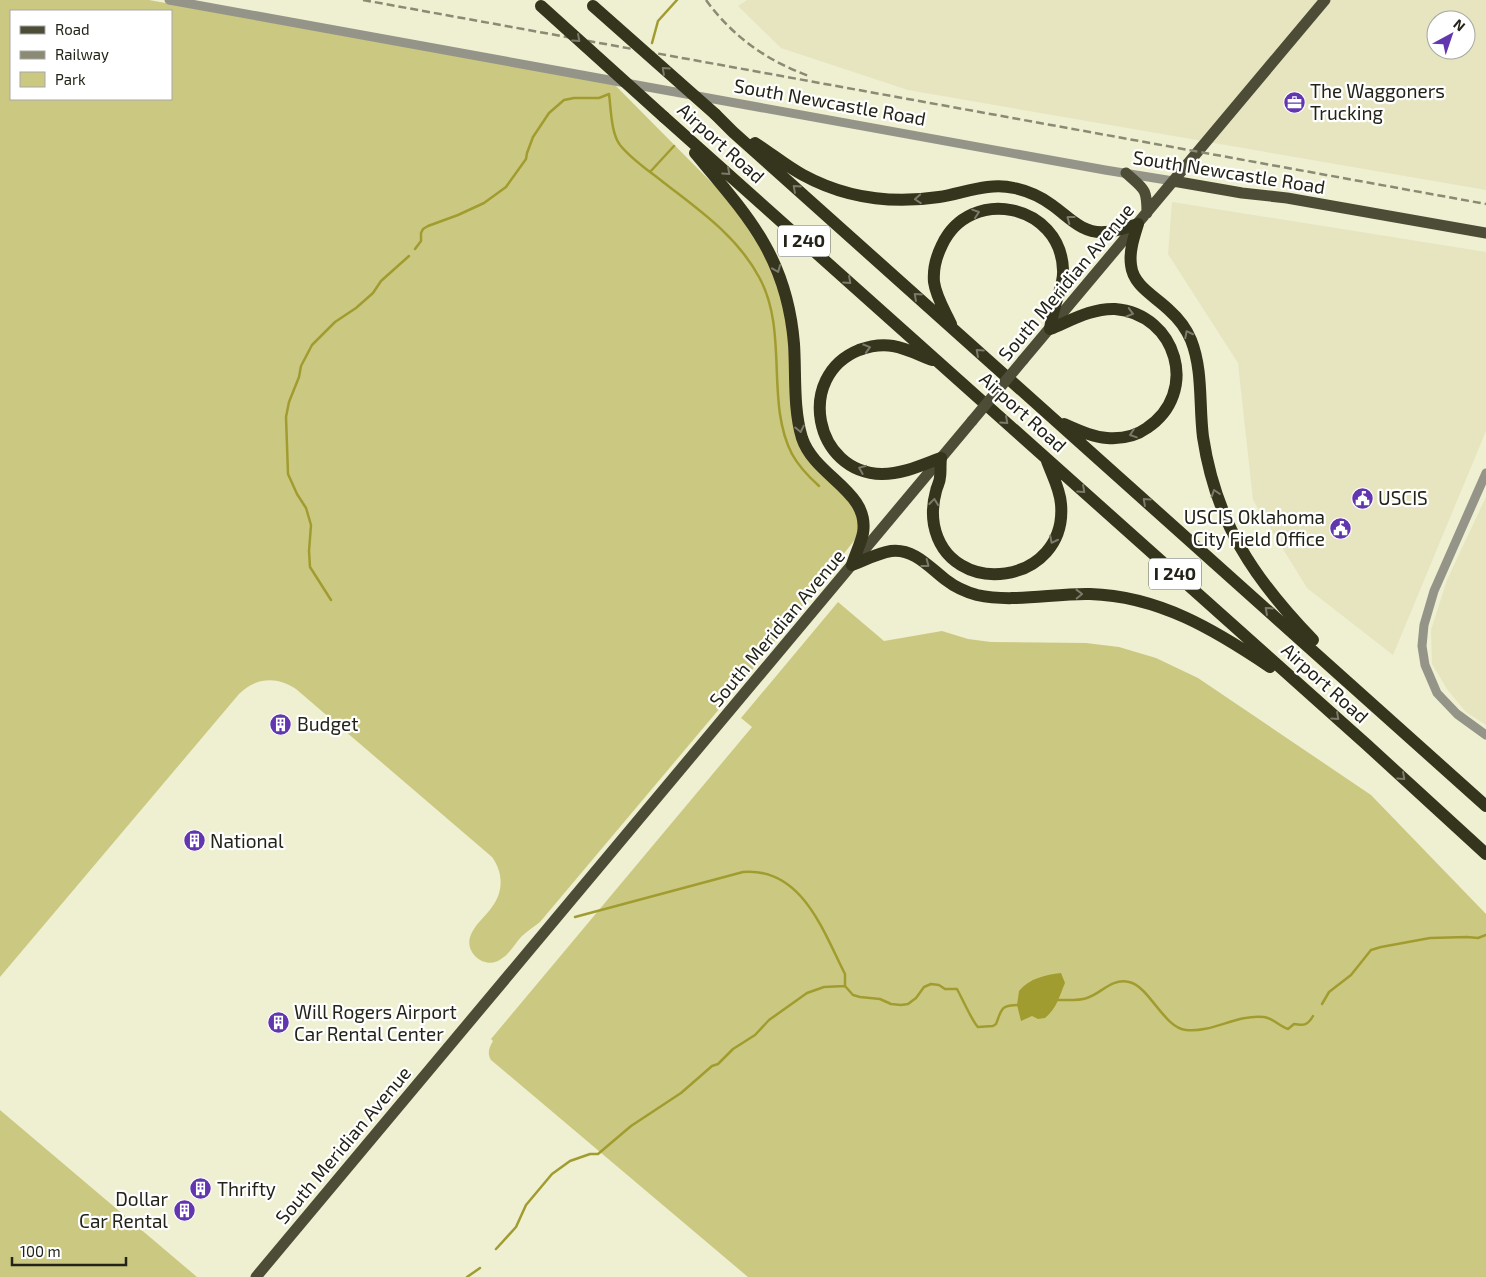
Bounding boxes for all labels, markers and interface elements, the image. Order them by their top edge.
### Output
legend [10,10,172,100]
north arrow [1426,10,1476,60]
text: N [1450,15,1469,34]
text: Road [55,20,90,38]
one-way arrow [572,33,581,42]
text: Railway [55,45,109,63]
one-way arrow [662,67,671,76]
text: Park [55,70,86,88]
street label: South Newcastle Road [732,73,928,130]
place label: The Waggoners Trucking [1310,79,1445,124]
office icon: The Waggoners Trucking [1282,90,1306,114]
street label: Airport Road [673,98,769,188]
street label: South Newcastle Road [1131,145,1327,198]
one-way arrow [721,167,730,176]
one-way arrow [792,185,801,194]
one-way arrow [914,194,922,205]
street label: South Meridian Avenue [993,198,1138,365]
one-way arrow [971,208,980,218]
one-way arrow [1066,216,1076,225]
road number: I 240 [778,226,830,256]
one-way arrow [770,264,781,273]
one-way arrow [842,275,851,284]
one-way arrow [913,293,922,302]
one-way arrow [1125,307,1134,318]
one-way arrow [1184,330,1194,339]
one-way arrow [863,344,871,354]
one-way arrow [976,349,985,358]
street label: Airport Road [975,367,1071,457]
one-way arrow [1000,416,1009,425]
one-way arrow [794,424,805,433]
one-way arrow [1130,428,1138,438]
one-way arrow [858,465,867,475]
one-way arrow [1076,484,1085,493]
public building icon: USCIS [1350,486,1374,510]
place label: USCIS [1378,486,1428,509]
one-way arrow [1211,489,1221,498]
one-way arrow [928,498,939,506]
one-way arrow [1143,498,1152,507]
place label: USCIS Oklahoma City Field Office [1184,505,1325,550]
public building icon: USCIS Oklahoma City Field Office [1329,516,1353,540]
one-way arrow [1049,534,1059,543]
street label: South Meridian Avenue [704,544,849,711]
one-way arrow [920,558,929,566]
road number: I 240 [1149,558,1201,590]
one-way arrow [1075,589,1083,599]
one-way arrow [1264,606,1273,615]
street label: Airport Road [1277,638,1373,728]
one-way arrow [1330,711,1339,720]
building icon: Budget [269,712,293,736]
place label: Budget [297,712,358,735]
one-way arrow [1396,771,1405,780]
building icon: National [182,829,206,853]
place label: National [210,829,284,852]
place label: Will Rogers Airport Car Rental Center [294,1000,457,1045]
building icon: Will Rogers Airport Car Rental Center [266,1011,290,1035]
street label: South Meridian Avenue [270,1061,415,1228]
building icon: Thrifty [189,1177,213,1201]
place label: Thrifty [217,1177,276,1200]
place label: Dollar Car Rental [79,1187,168,1232]
building icon: Dollar Car Rental [172,1198,196,1222]
scale bar [12,1234,126,1266]
text: 100 m [20,1242,61,1260]

